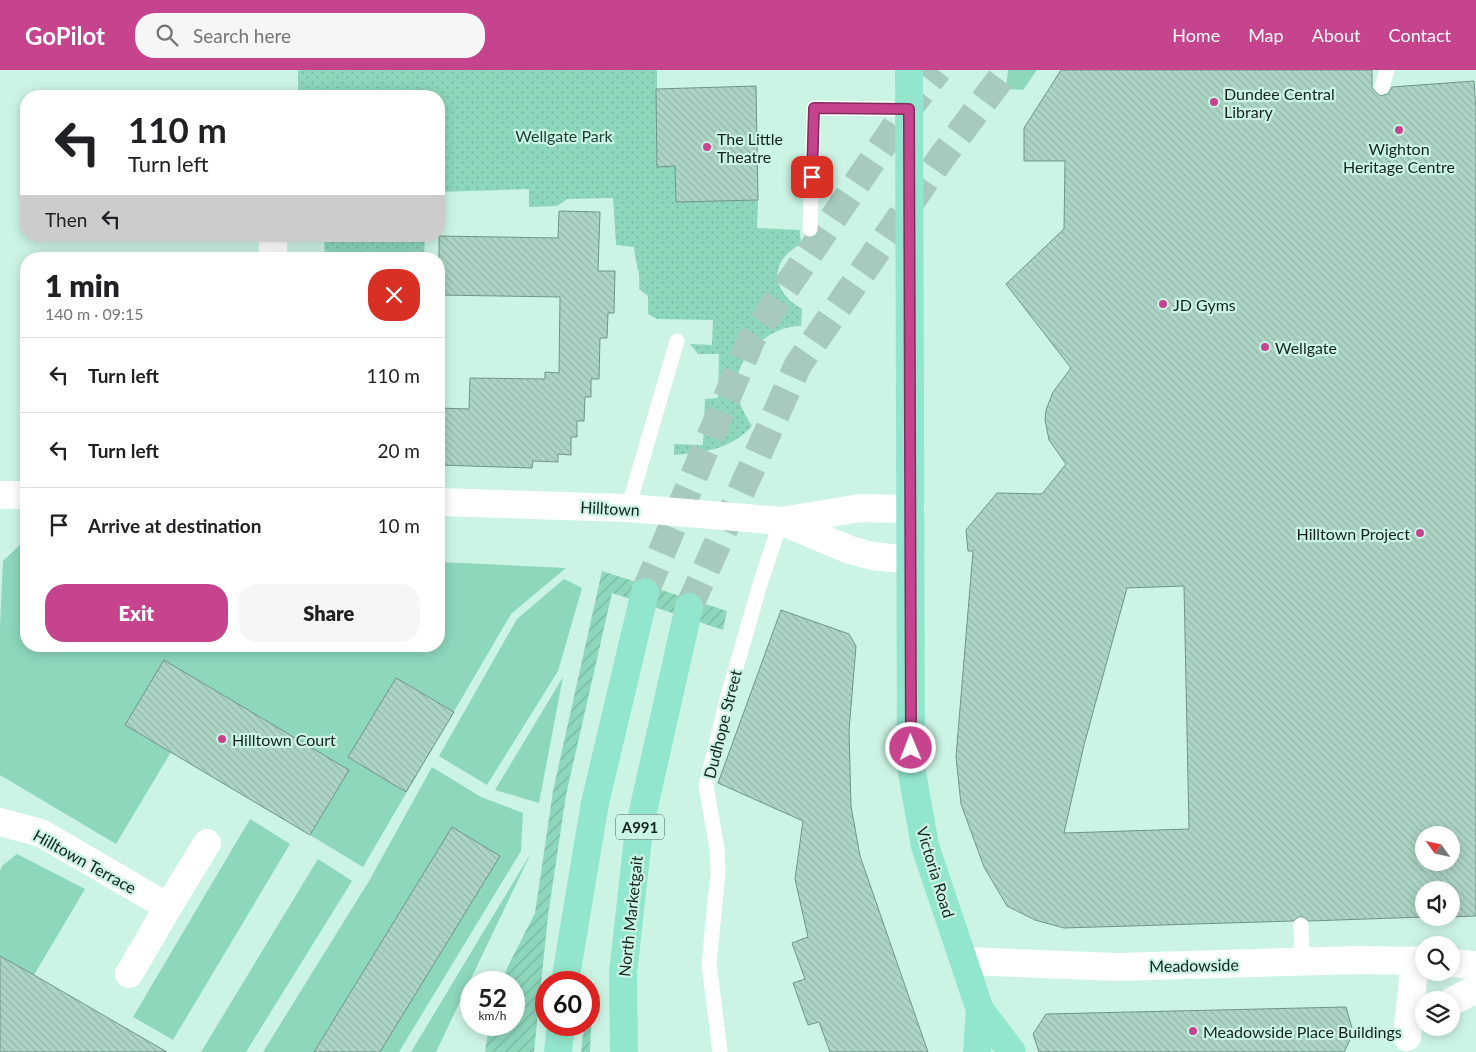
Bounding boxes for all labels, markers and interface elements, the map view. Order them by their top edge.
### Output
search box [135,13,485,58]
text: GoPilot [25,21,105,50]
icon: search [153,21,181,49]
text: Search here [193,24,291,47]
text: Home [1172,24,1220,46]
text: Map [1248,24,1284,46]
text: About [1312,24,1361,46]
text: Contact [1389,24,1451,46]
place label: Dundee Central Library [1224,84,1335,121]
marker: Dundee Central Library [1208,96,1220,108]
text: 110 m [128,108,227,150]
icon: left [45,110,110,175]
marker: Wighton Heritage Centre [1393,124,1405,136]
park label: Wellgate Park [515,126,614,145]
place label: The Little Theatre [717,129,783,166]
place label: Wighton Heritage Centre [1343,139,1455,176]
marker: The Little Theatre [701,141,713,153]
text: Turn left [128,150,209,177]
pin [791,156,833,198]
icon: arrive [798,163,826,191]
icon: left [97,205,125,233]
text: Then [45,208,87,231]
text: 1 min [45,267,120,303]
button: close [368,269,420,321]
place label: JD Gyms [1173,295,1236,314]
marker: JD Gyms [1157,298,1169,310]
text: 140 m · 09:15 [45,304,144,323]
place label: Wellgate [1275,338,1337,357]
marker: Wellgate [1259,341,1271,353]
icon: left [45,361,73,389]
text: Turn left [88,364,159,387]
text: 110 m [366,364,420,387]
icon: left [45,436,73,464]
text: Turn left [88,439,159,462]
text: 20 m [377,439,420,462]
street label: Hilltown [580,497,640,519]
icon: arrive [45,511,73,539]
text: Arrive at destination [88,514,261,537]
text: 10 m [377,514,420,537]
place label: Hilltown Project [1297,524,1410,543]
marker: Hilltown Project [1414,527,1426,539]
button: Exit [45,584,228,642]
button: Share [238,584,420,642]
street label: Dudhope Street [699,667,745,780]
position arrow [884,721,936,773]
place label: Hilltown Court [232,730,336,749]
marker: Hilltown Court [216,733,228,745]
road number: A991 [616,814,664,840]
street label: Victoria Road [913,824,959,920]
street label: Hilltown Terrace [30,825,140,897]
north arrow [1415,826,1460,871]
map controls [1415,826,1460,1036]
street label: North Marketgait [614,854,646,977]
button: sound [1415,881,1460,926]
button: search [1415,936,1460,981]
street label: Meadowside [1149,955,1239,975]
speed limit sign: 60 [535,971,600,1036]
text: 52 [478,982,507,1012]
button: layers [1415,991,1460,1036]
text: km/h [478,1008,507,1023]
place label: Meadowside Place Buildings [1203,1022,1402,1041]
marker: Meadowside Place Buildings [1187,1025,1199,1037]

